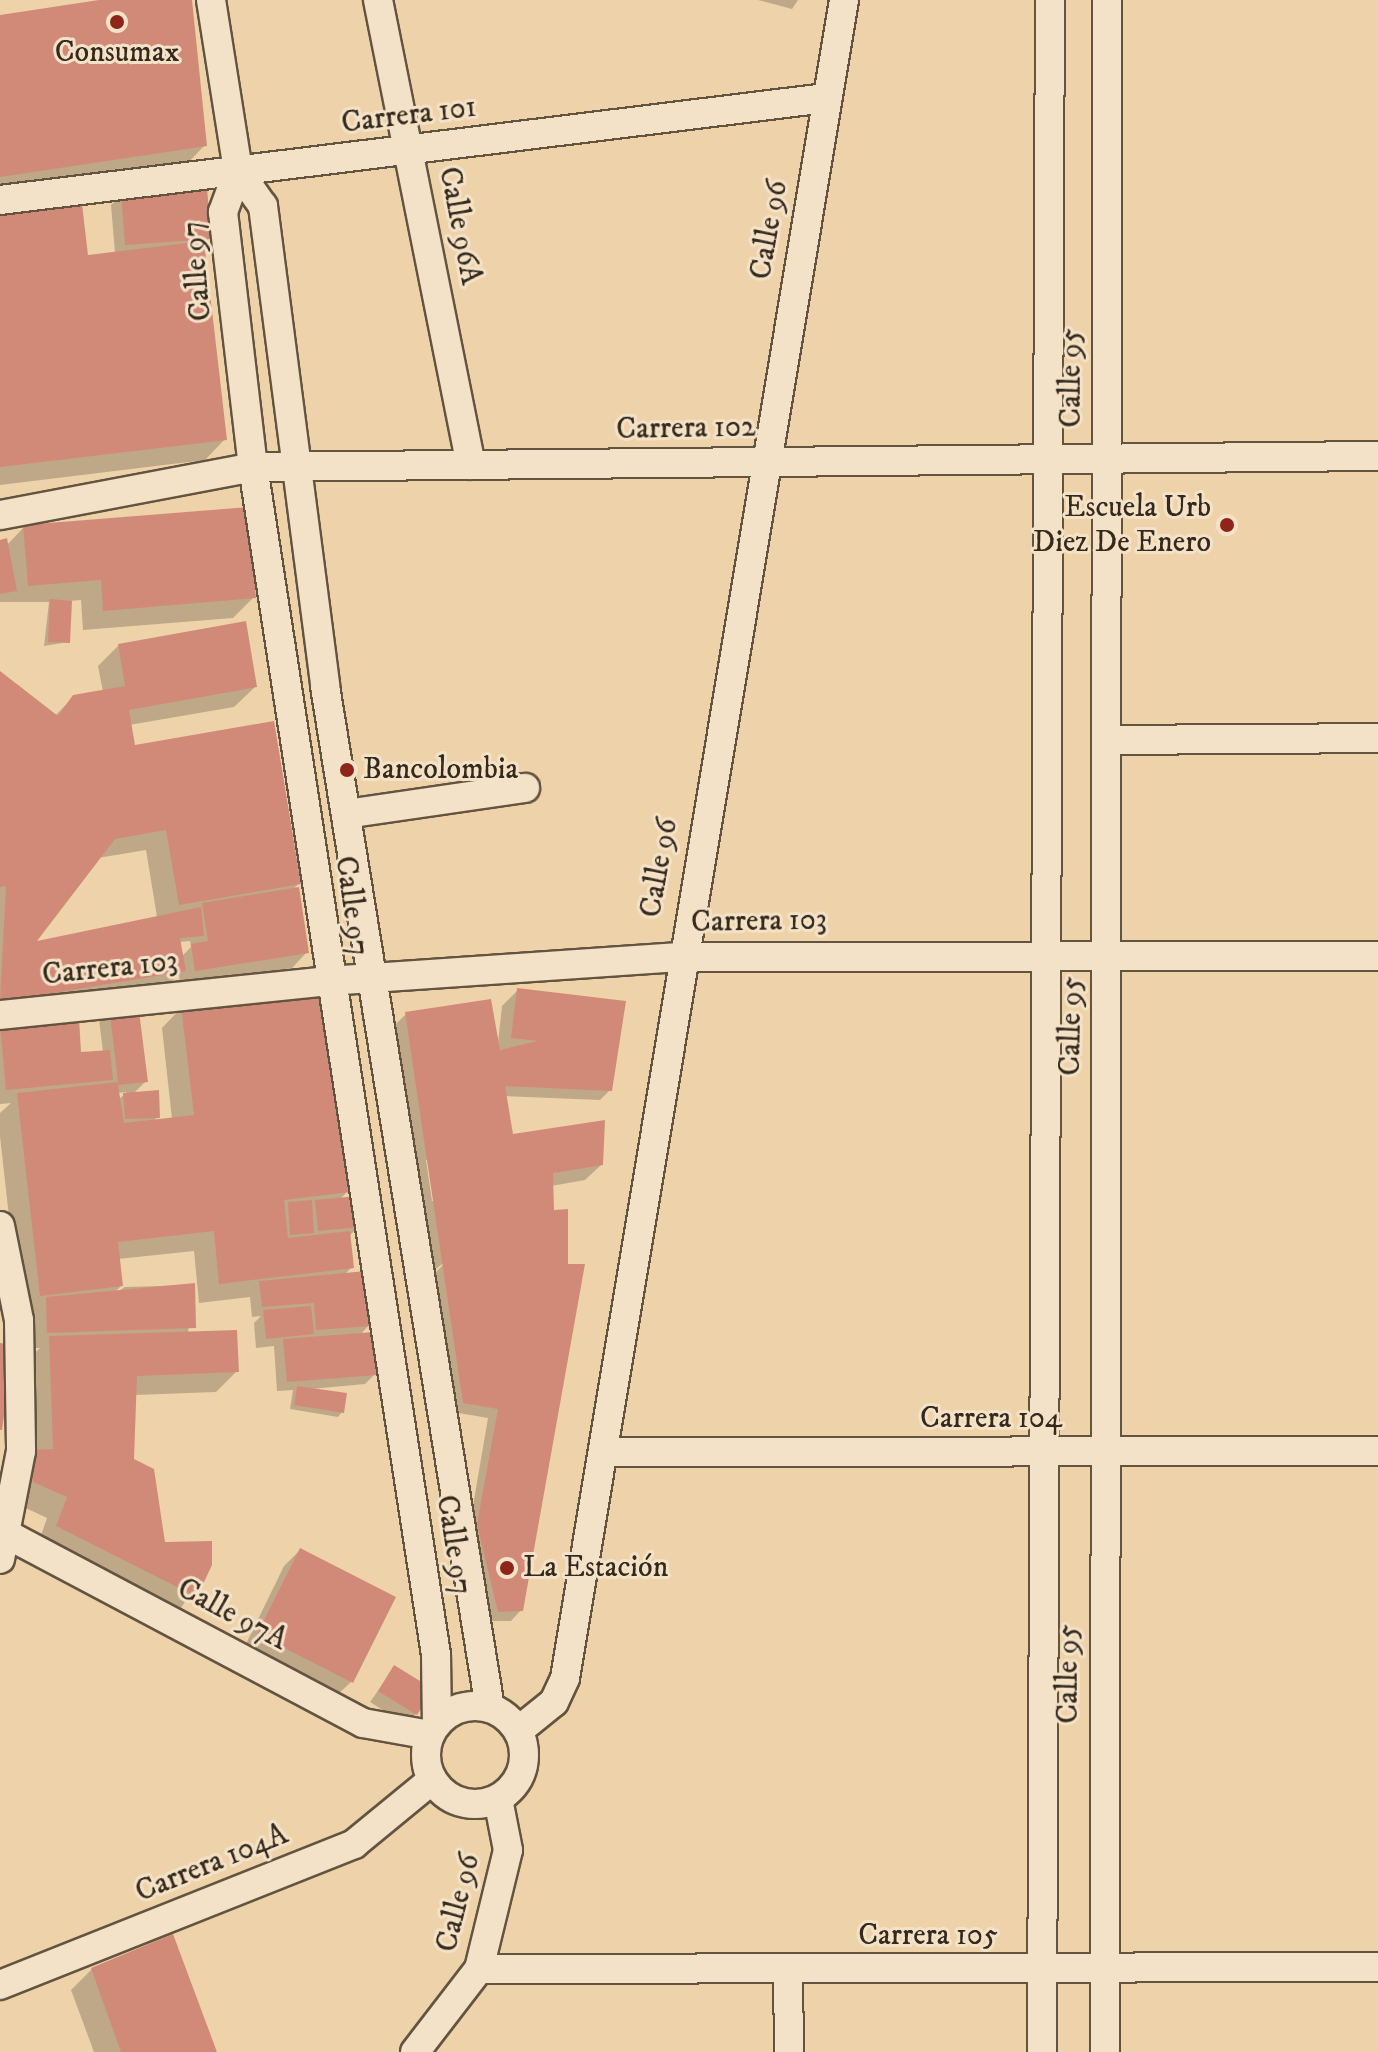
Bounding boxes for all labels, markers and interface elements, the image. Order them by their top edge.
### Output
marker: Consumax [108,13,126,31]
place label: Consumax [55,35,179,71]
street label: Carrera 101 [339,90,479,142]
street label: Calle 96A [430,164,488,288]
street label: Calle 96 [744,178,796,282]
street label: Calle 97 [176,220,220,322]
street label: Calle 95 [1054,328,1090,428]
street label: Carrera 102 [616,410,756,448]
place label: Escuela Urb Diez De Enero [1033,490,1211,560]
marker: Escuela Urb Diez De Enero [1218,516,1236,534]
place label: Bancolombia [363,752,518,788]
marker: Bancolombia [338,761,356,779]
street label: Calle 96 [634,816,686,920]
street label: Calle 97 [326,854,376,958]
street label: Carrera 103 [691,903,827,941]
street label: Carrera 103 [40,944,180,994]
street label: Calle 95 [1053,976,1091,1076]
street label: Carrera 104 [920,1401,1062,1437]
street label: Calle 97 [427,1493,479,1597]
place label: La Estación [523,1550,668,1586]
marker: La Estación [498,1559,516,1577]
street label: Calle 97A [171,1571,293,1659]
street label: Calle 95 [1051,1624,1087,1724]
street label: Carrera 104A [131,1817,293,1911]
street label: Calle 96 [429,1850,489,1956]
street label: Carrera 105 [858,1918,998,1954]

